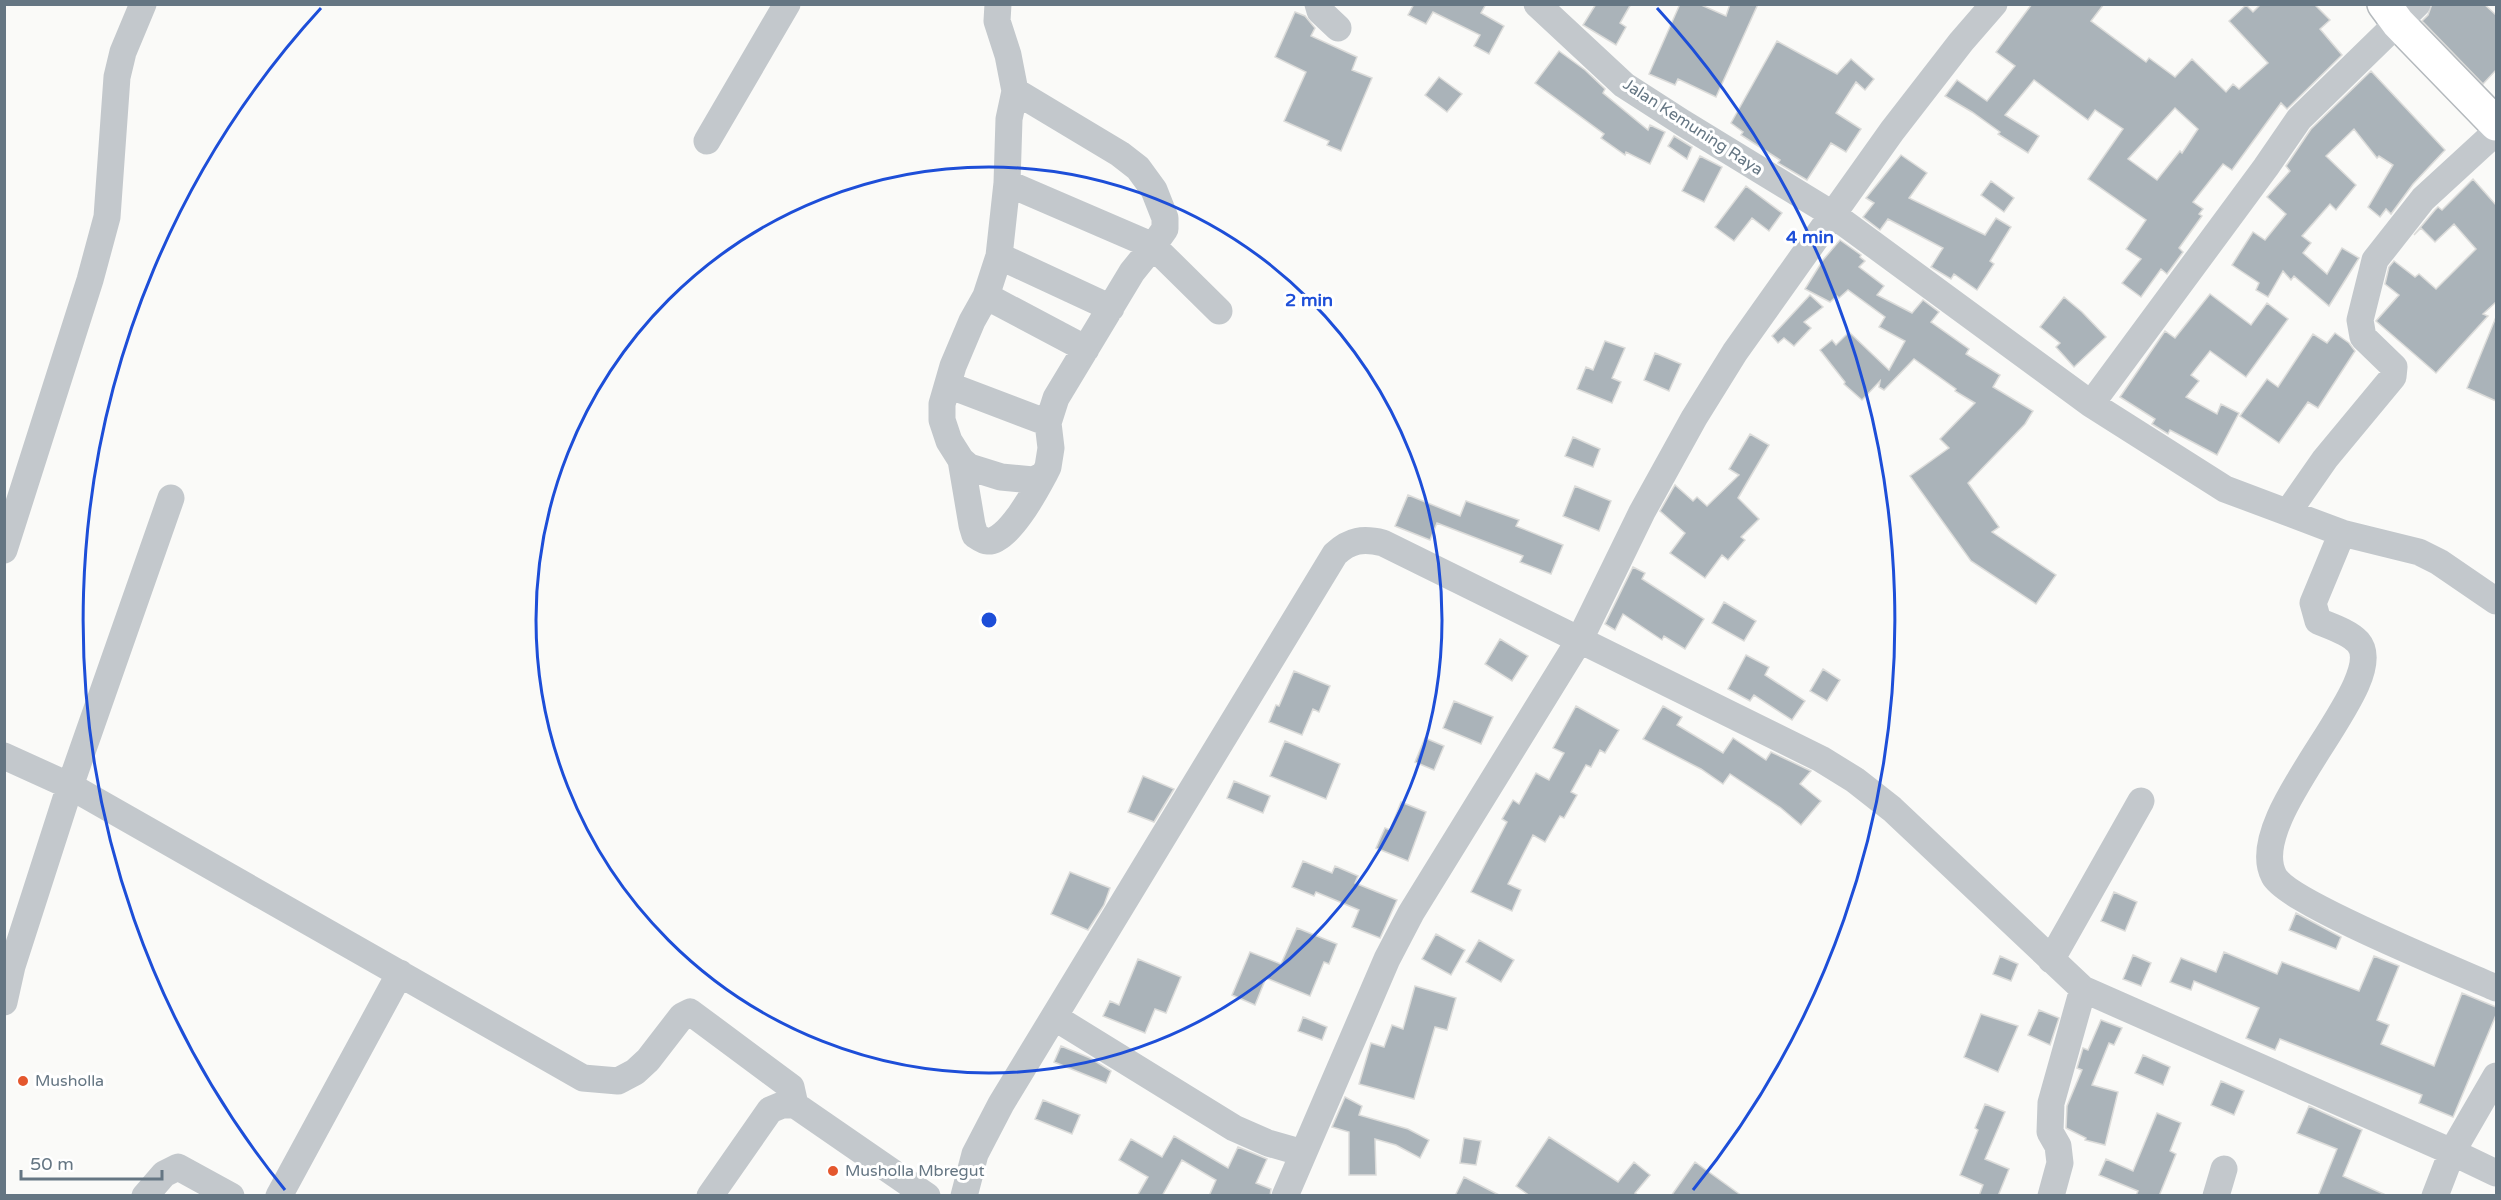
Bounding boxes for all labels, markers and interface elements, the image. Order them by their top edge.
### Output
street label: Jalan Kemuning Raya [1619,74,1767,180]
text: 4 min [1786,226,1834,248]
text: 2 min [1285,289,1333,311]
centre of rings [979,610,999,630]
place label: Musholla [35,1071,104,1091]
marker: Musholla [16,1074,30,1088]
scale bar [21,1143,162,1181]
text: 50 m [30,1153,74,1175]
place label: Musholla Mbregut [845,1161,985,1181]
marker: Musholla Mbregut [826,1164,840,1178]

